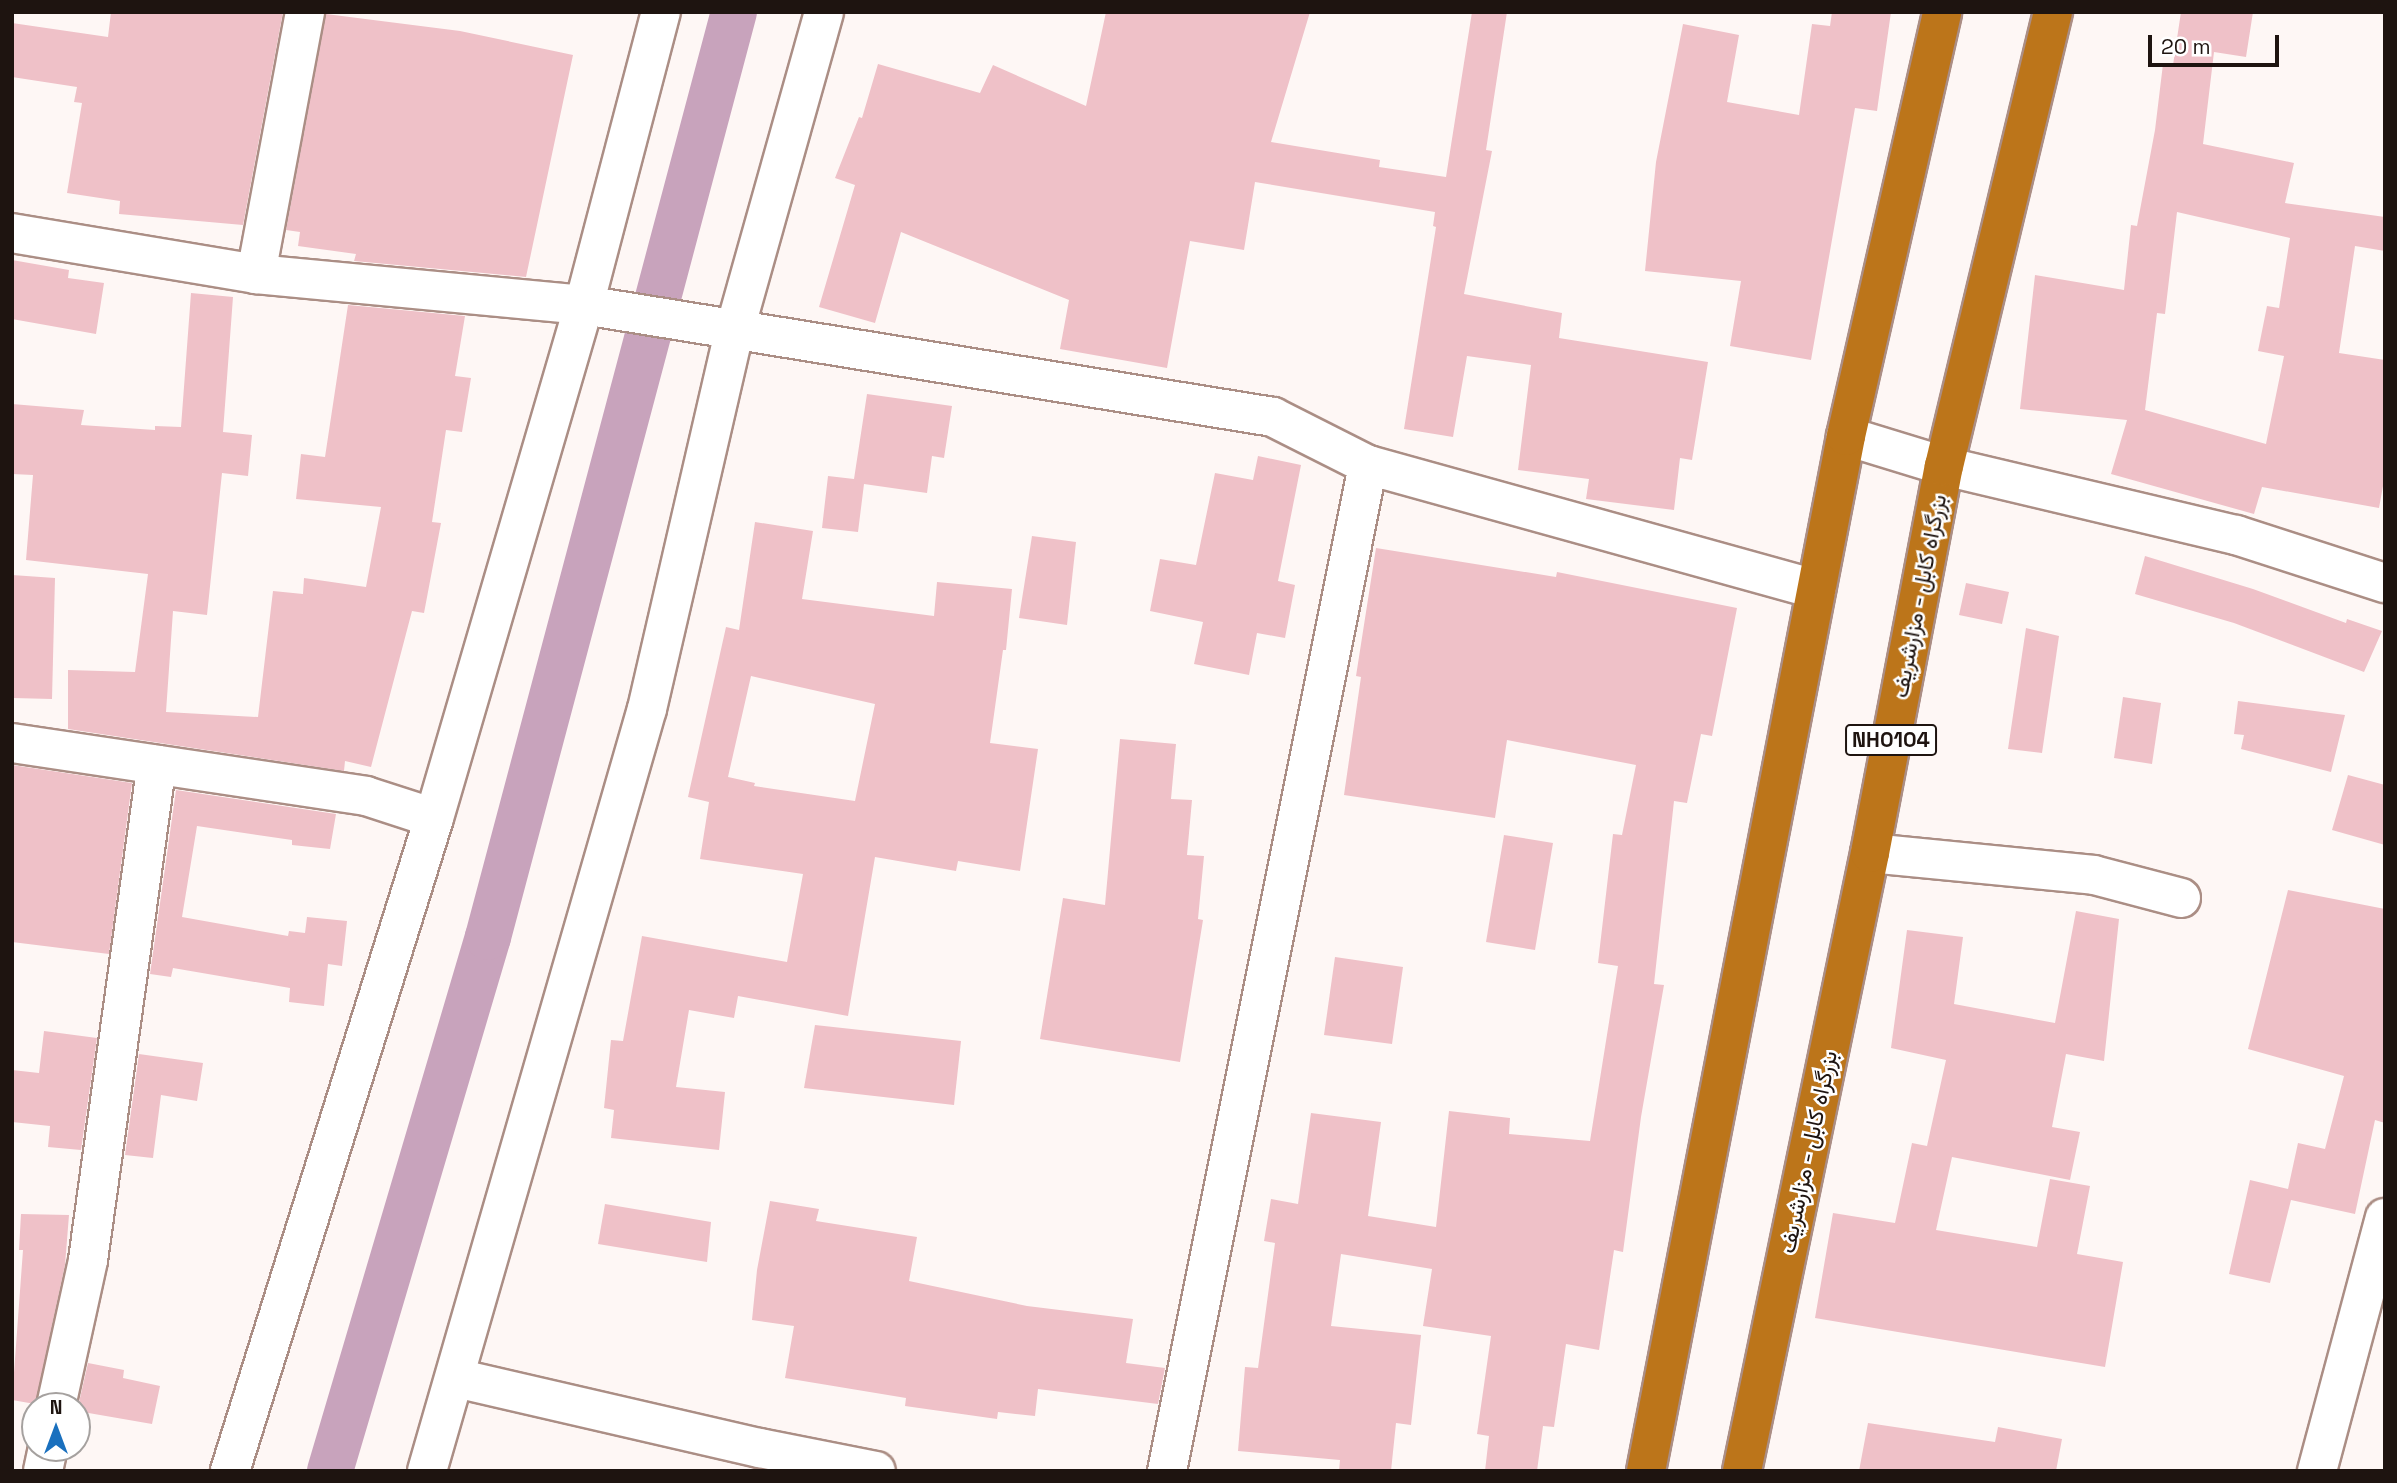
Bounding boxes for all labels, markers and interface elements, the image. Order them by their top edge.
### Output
scale bar [2152,21,2283,65]
text: 20 m [2161,33,2211,60]
street label: بزرگراه کابل - مزارشریف [1886,491,1952,701]
road number: NH0104 [1844,722,1938,758]
street label: بزرگراه کابل - مزارشریف [1773,1048,1843,1256]
north arrow [21,1392,91,1462]
text: N [50,1395,62,1420]

